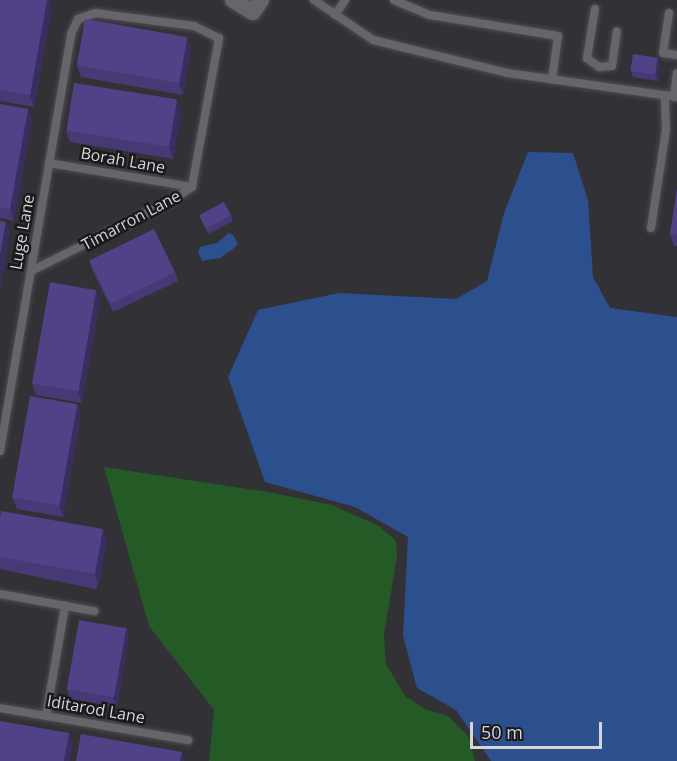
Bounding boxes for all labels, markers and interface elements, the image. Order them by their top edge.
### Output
street label: Borah Lane [79,143,167,177]
street label: Timarron Lane [78,186,184,254]
street label: Luge Lane [6,193,38,271]
street label: Iditarod Lane [46,691,146,727]
scale bar [473,710,605,748]
text: 50 m [481,720,523,744]

